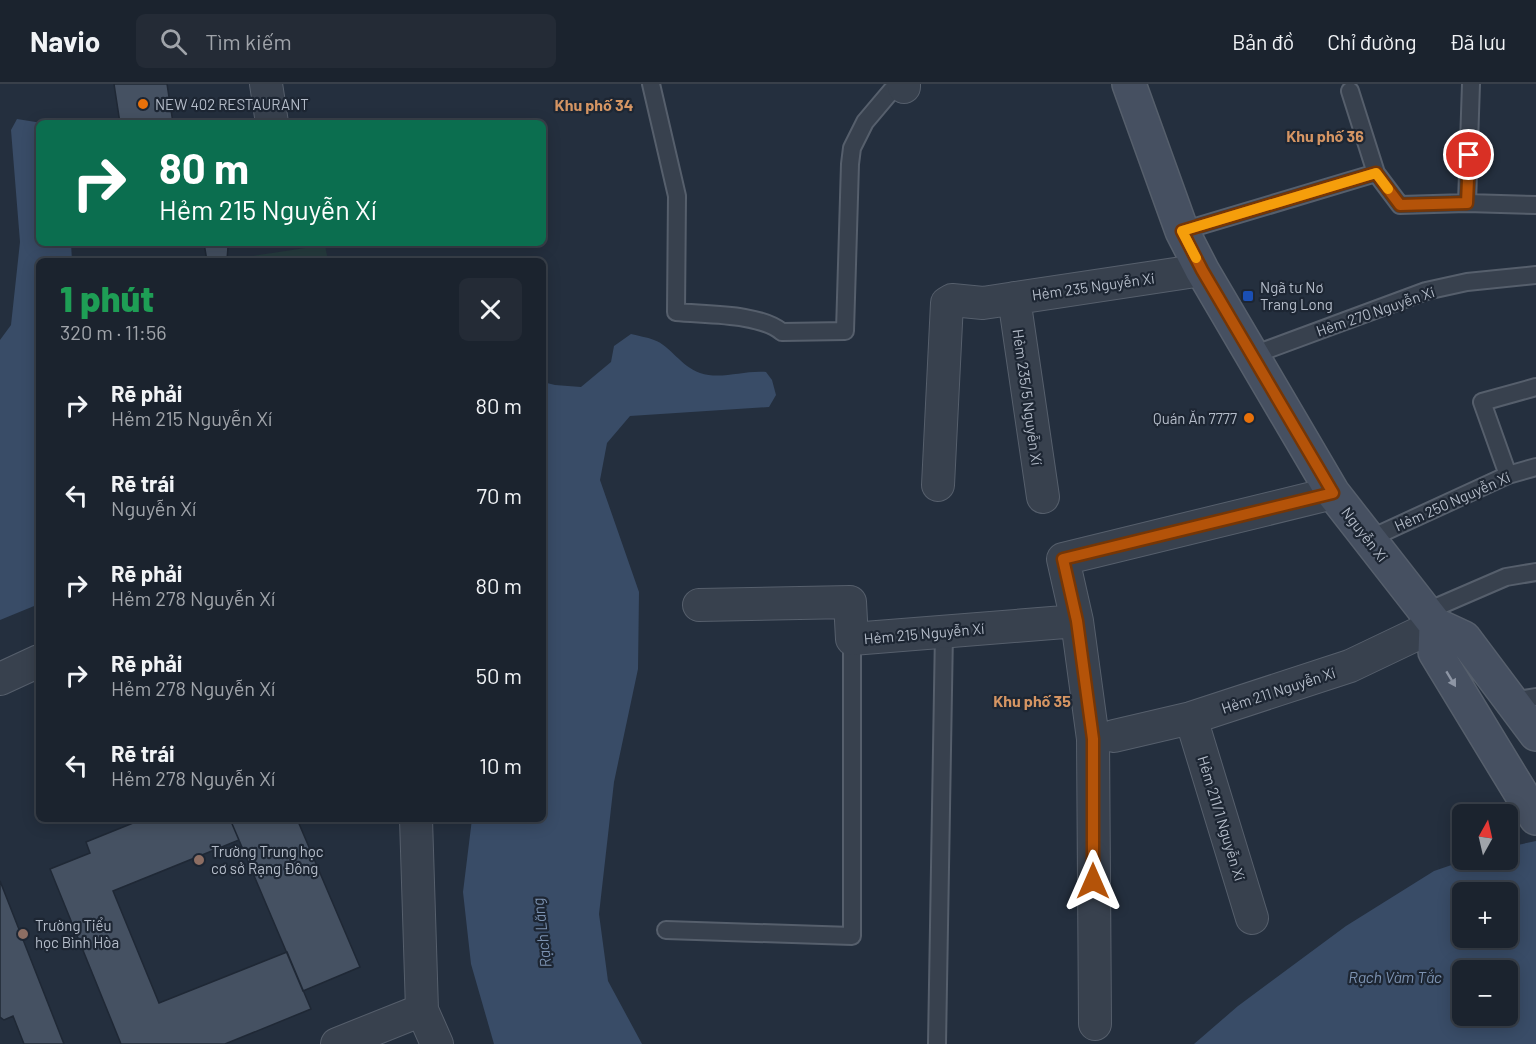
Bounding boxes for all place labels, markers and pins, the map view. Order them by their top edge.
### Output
place label: NEW 402 RESTAURANT [155,95,309,113]
marker: NEW 402 RESTAURANT [136,97,150,111]
pin [1443,129,1494,180]
place label: Ngã tư Nơ Trang Long [1260,278,1333,313]
marker: Ngã tư Nơ Trang Long [1241,289,1255,303]
place label: Quán Ăn 7777 [1153,409,1237,427]
marker: Quán Ăn 7777 [1242,411,1256,425]
place label: Trường Trung học cơ sở Rạng Đông [211,842,324,877]
marker: Trường Trung học cơ sở Rạng Đông [192,853,206,867]
place label: Trường Tiểu học Bình Hòa [35,916,119,951]
marker: Trường Tiểu học Bình Hòa [16,927,30,941]

